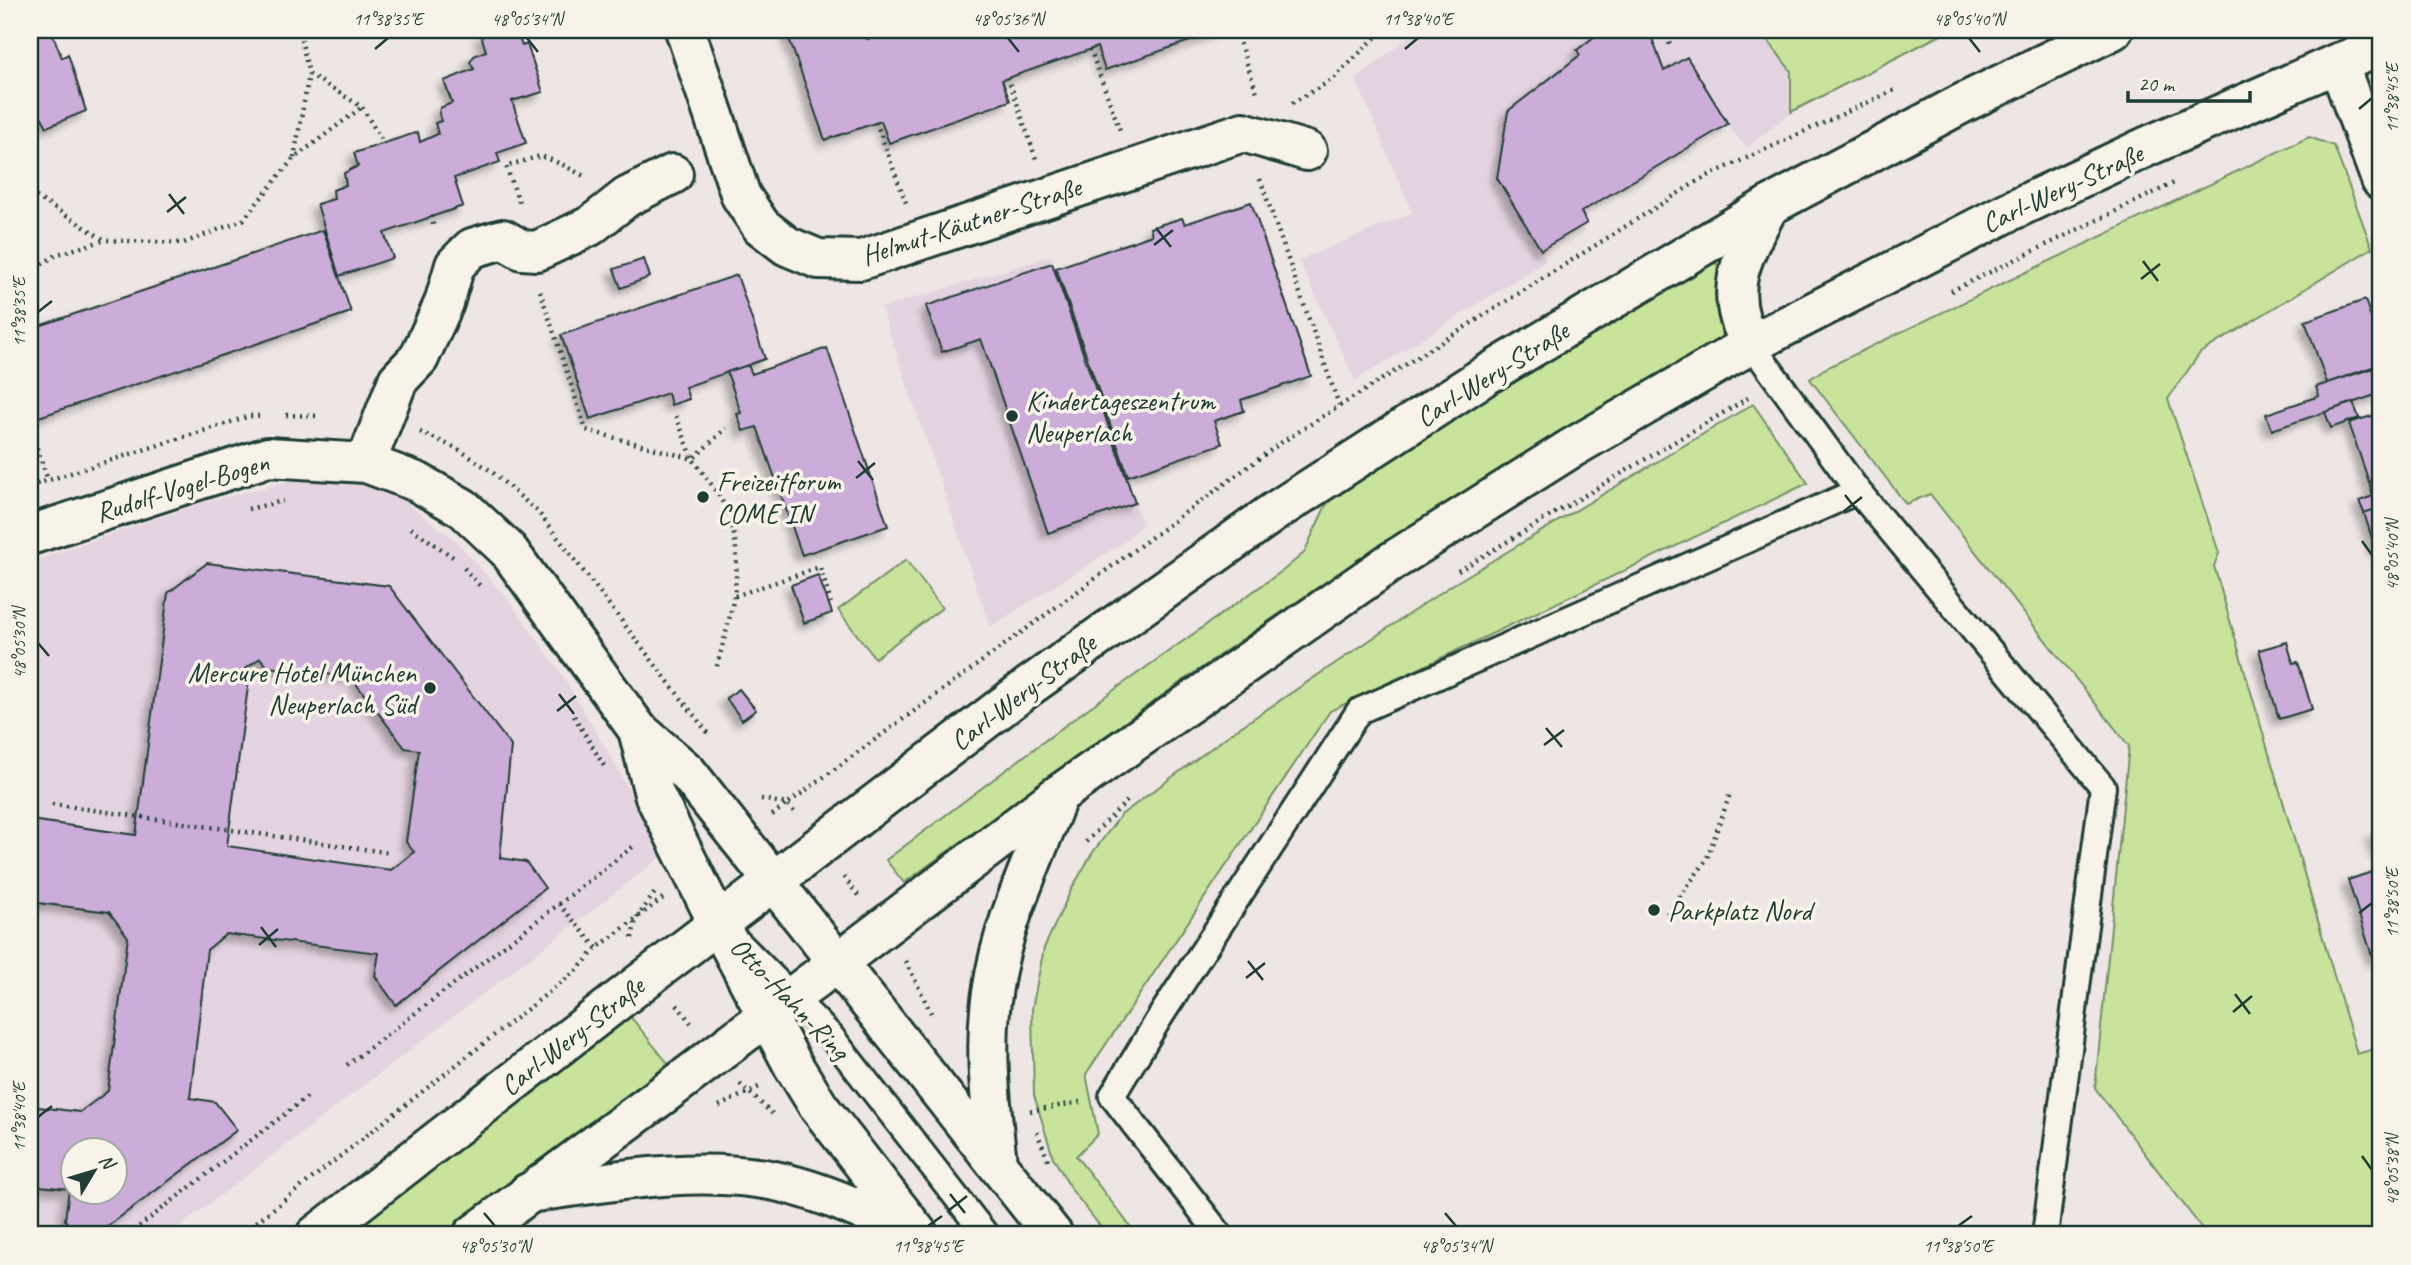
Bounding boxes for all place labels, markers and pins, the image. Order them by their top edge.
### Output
place label: Kindertageszentrum Neuperlach [1026,383,1217,450]
marker: Kindertageszentrum Neuperlach [1004,408,1020,424]
place label: Freizeitforum COME IN [717,464,842,531]
marker: Freizeitforum COME IN [695,489,711,505]
place label: Mercure Hotel München Neuperlach Süd [188,655,420,722]
marker: Mercure Hotel München Neuperlach Süd [422,680,438,696]
place label: Parkplatz Nord [1668,893,1816,928]
marker: Parkplatz Nord [1646,902,1662,918]

